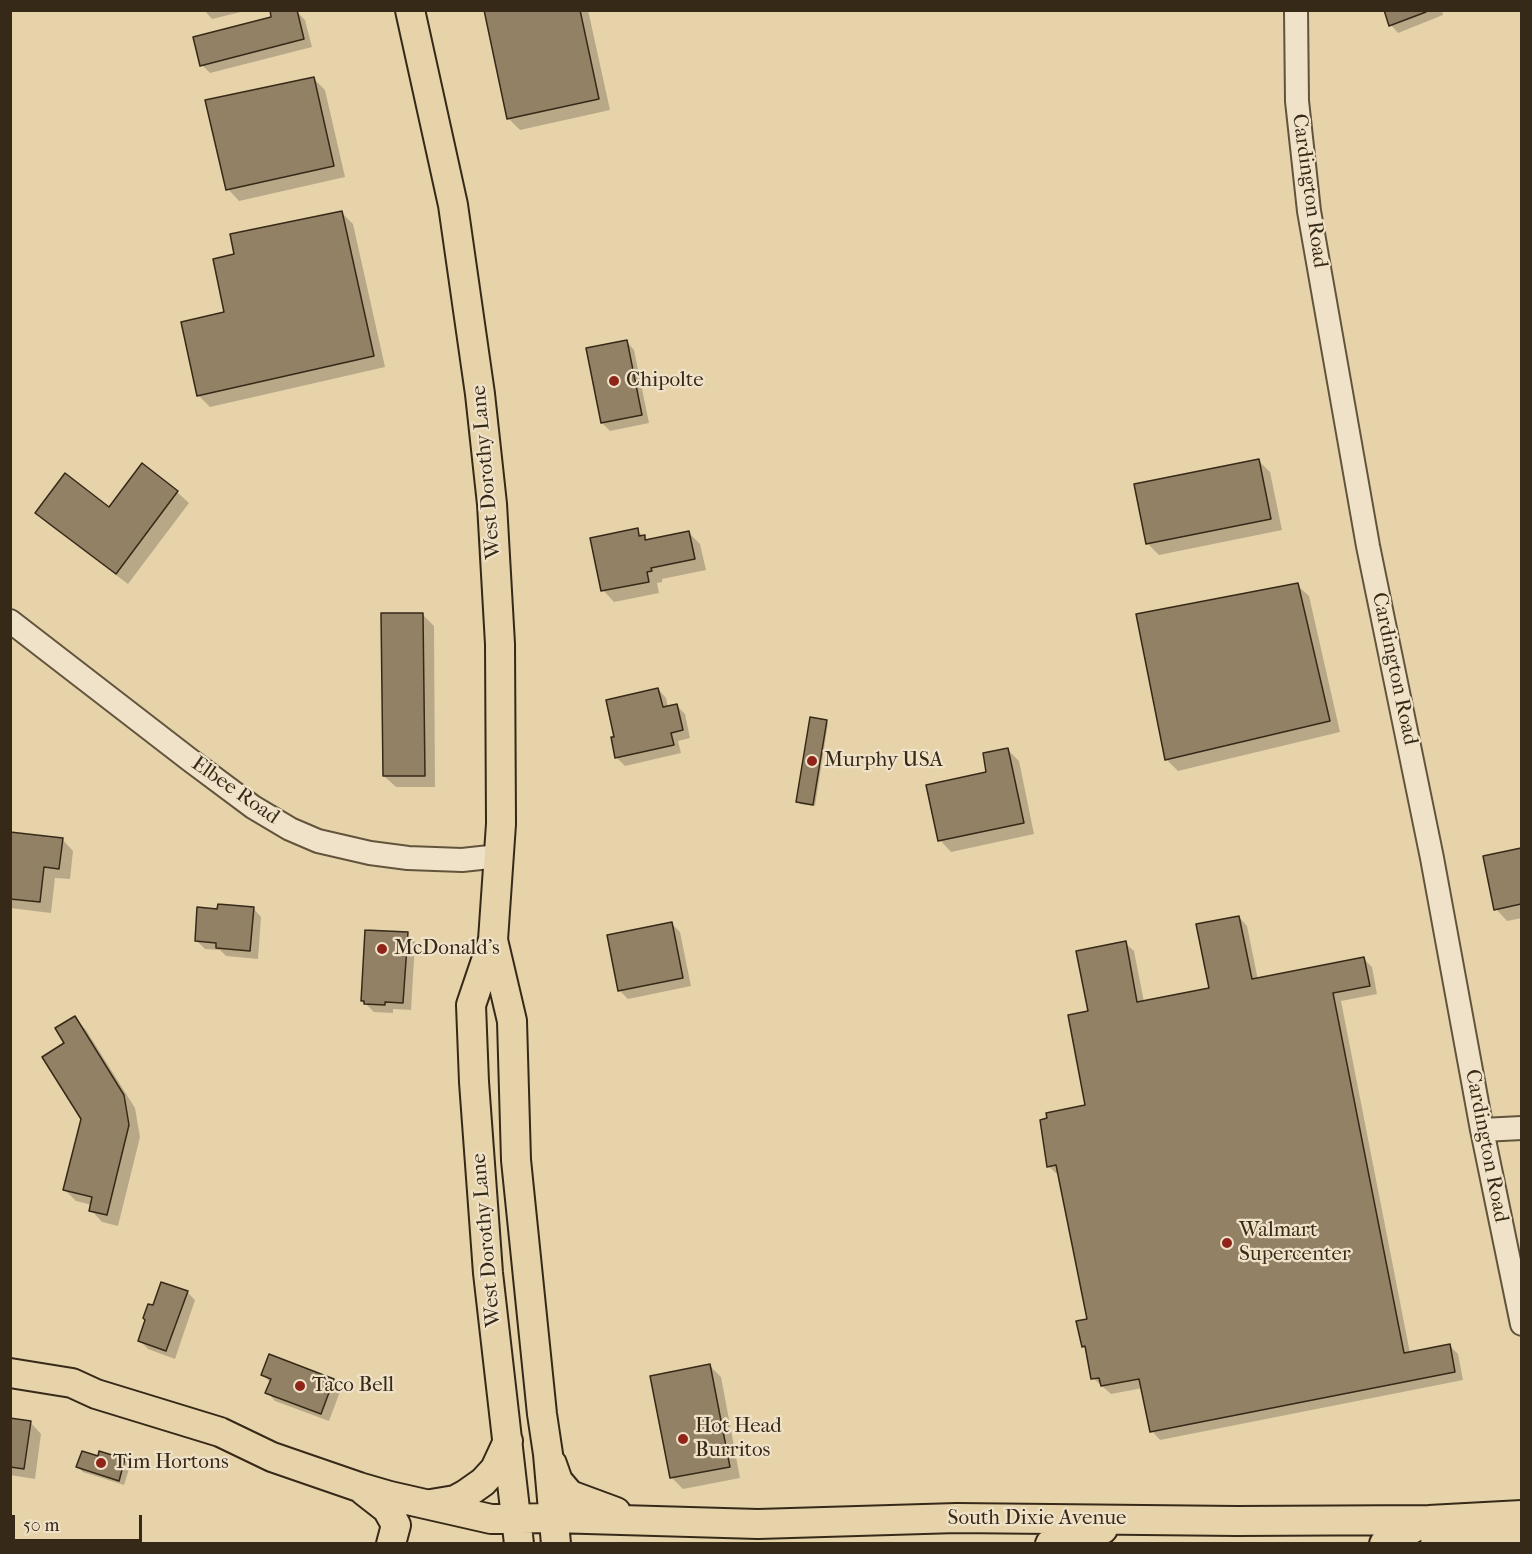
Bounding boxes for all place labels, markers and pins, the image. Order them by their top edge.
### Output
place label: Chipolte [626,368,704,394]
marker: Chipolte [607,374,621,388]
place label: Murphy USA [824,748,943,774]
marker: Murphy USA [805,754,819,768]
place label: McDonald's [394,936,500,962]
marker: McDonald's [375,942,389,956]
place label: Walmart Supercenter [1239,1218,1351,1268]
marker: Walmart Supercenter [1220,1236,1234,1250]
place label: Taco Bell [312,1373,394,1399]
marker: Taco Bell [293,1379,307,1393]
place label: Hot Head Burritos [695,1414,782,1464]
marker: Hot Head Burritos [676,1432,690,1446]
place label: Tim Hortons [113,1450,229,1476]
marker: Tim Hortons [94,1456,108,1470]

